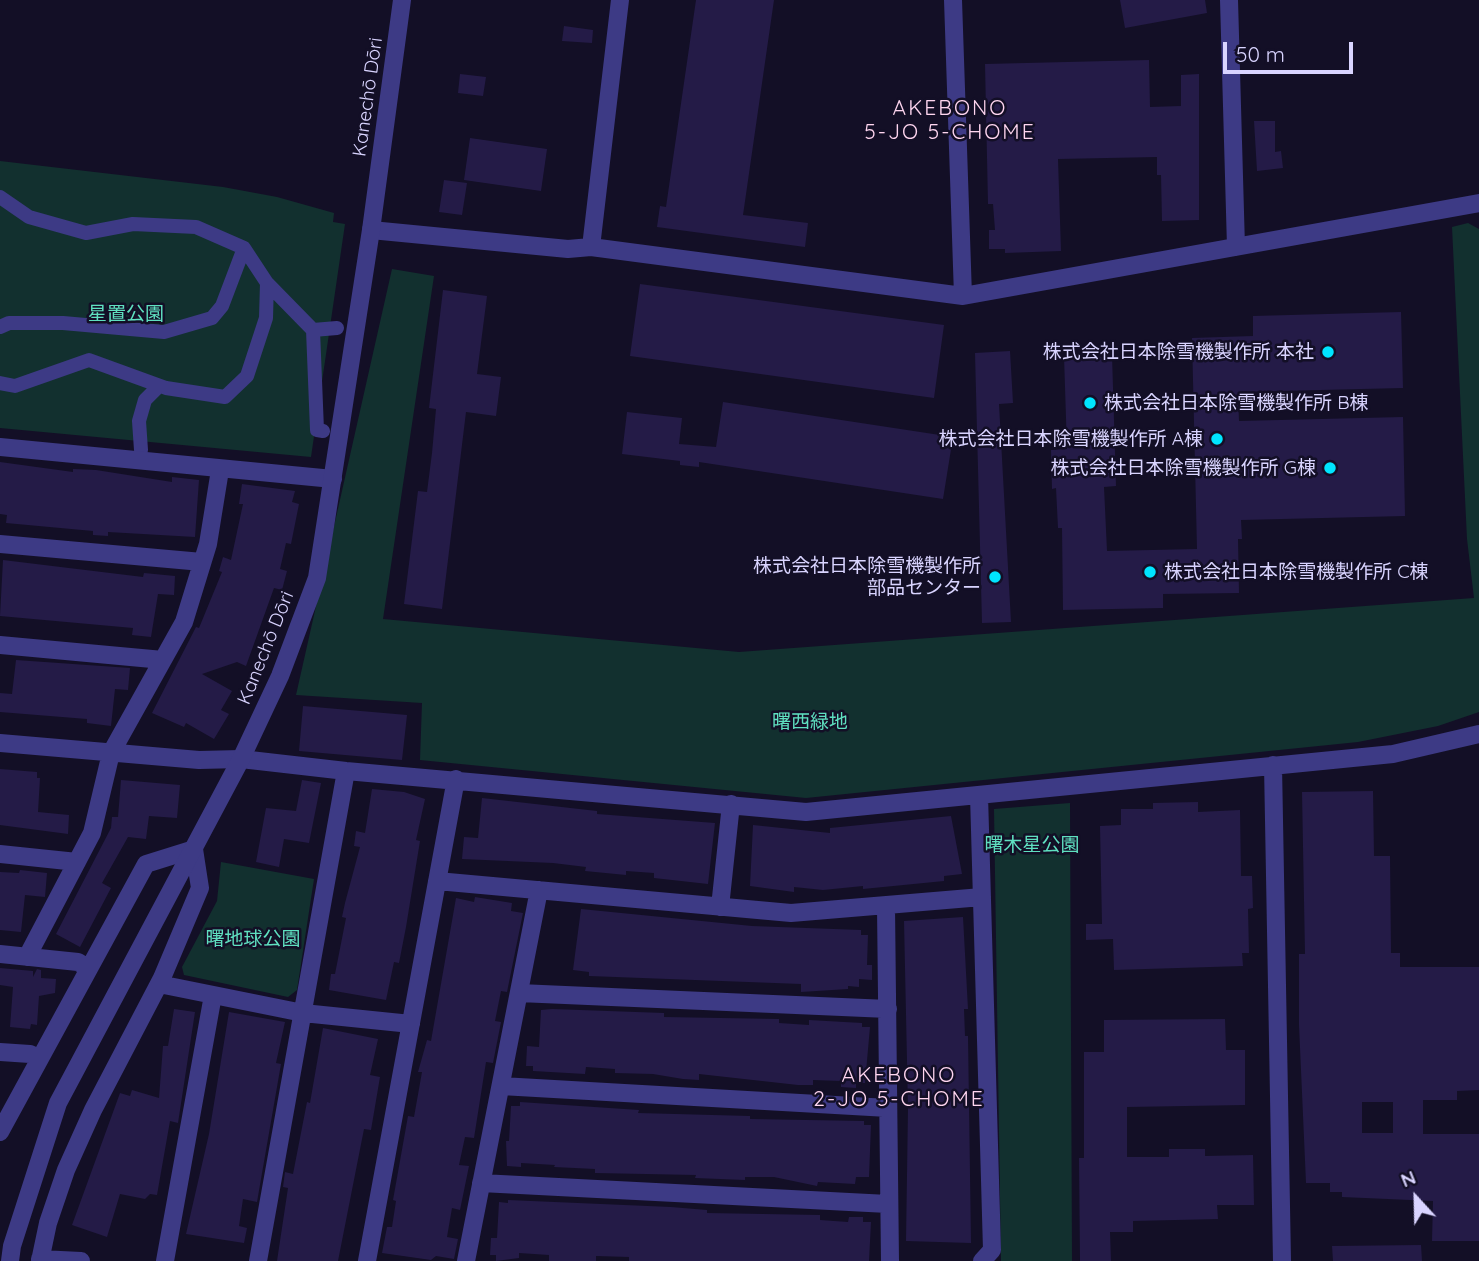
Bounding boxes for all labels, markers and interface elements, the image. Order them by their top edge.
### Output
scale bar [1227,28,1356,72]
street label: Kanechō Dōri [348,36,388,158]
text: 50 m [1236,41,1285,67]
district label: AKEBONO 5-JO 5-CHOME [866,96,1034,146]
park label: 星置公園 [88,303,164,325]
place label: 株式会社日本除雪機製作所 本社 [1043,341,1314,363]
marker: 株式会社日本除雪機製作所 本社 [1320,344,1336,360]
place label: 株式会社日本除雪機製作所 B棟 [1104,392,1369,414]
marker: 株式会社日本除雪機製作所 B棟 [1082,395,1098,411]
place label: 株式会社日本除雪機製作所 A棟 [939,428,1203,450]
marker: 株式会社日本除雪機製作所 A棟 [1209,431,1225,447]
place label: 株式会社日本除雪機製作所 G棟 [1051,457,1316,479]
marker: 株式会社日本除雪機製作所 G棟 [1322,460,1338,476]
place label: 株式会社日本除雪機製作所 部品センター [753,555,981,599]
place label: 株式会社日本除雪機製作所 C棟 [1164,561,1429,583]
marker: 株式会社日本除雪機製作所 C棟 [1142,564,1158,580]
marker: 株式会社日本除雪機製作所 部品センター [987,569,1003,585]
street label: Kanechō Dōri [233,588,299,708]
park label: 曙西緑地 [772,711,848,733]
park label: 曙木星公園 [985,834,1079,856]
park label: 曙地球公園 [206,928,300,950]
district label: AKEBONO 2-JO 5-CHOME [815,1063,983,1113]
north arrow [1381,1163,1451,1233]
text: N [1397,1165,1419,1192]

